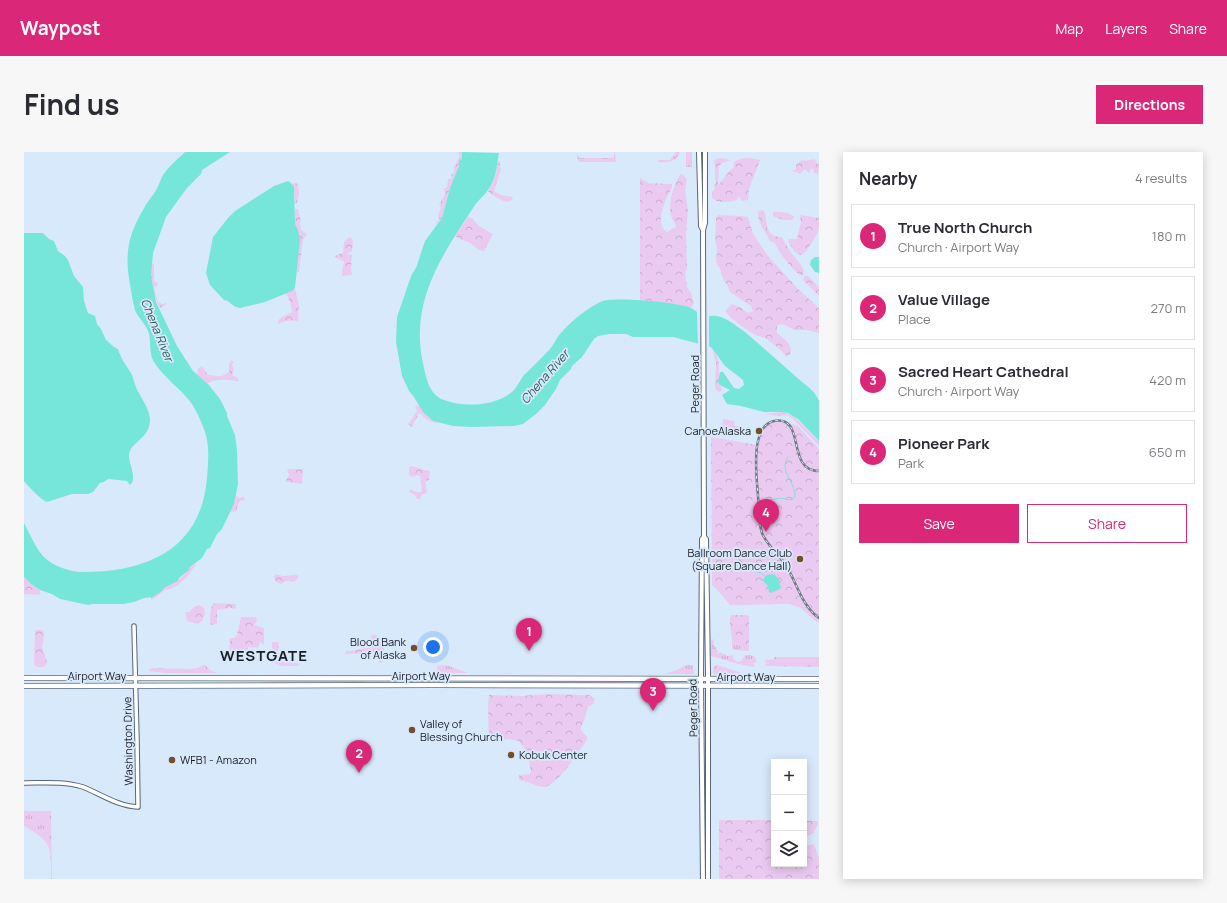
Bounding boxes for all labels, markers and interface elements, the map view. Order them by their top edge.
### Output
text: Waypost [20,15,100,41]
text: Map [1055,19,1083,38]
text: Layers [1105,19,1147,38]
text: Share [1169,19,1207,38]
text: Find us [24,85,119,123]
button: Directions [1096,85,1203,124]
text: Nearby [859,167,917,190]
text: 4 results [1135,169,1187,187]
text: True North Church [898,217,1032,238]
text: 1 [870,227,876,245]
text: 180 m [1152,227,1186,245]
text: Church · Airport Way [898,238,1019,256]
text: Value Village [898,289,990,310]
water label: Chena River [137,296,178,365]
text: 2 [869,299,877,317]
text: 270 m [1151,299,1186,317]
text: Place [898,310,931,328]
water label: Chena River [516,345,574,407]
street label: Peger Road [687,355,702,413]
text: Sacred Heart Cathedral [898,361,1069,382]
text: 3 [869,371,877,389]
text: 420 m [1149,371,1186,389]
text: Church · Airport Way [898,382,1019,400]
place label: CanoeAlaska [685,423,751,438]
marker: CanoeAlaska [754,426,764,436]
text: Pioneer Park [898,433,989,454]
text: 4 [869,443,877,461]
text: 650 m [1149,443,1186,461]
text: Park [898,454,924,472]
pin: 4 [753,499,779,532]
button: Save [859,504,1019,543]
button: Share [1027,504,1187,543]
place label: Ballroom Dance Club (Square Dance Hall) [688,545,792,573]
marker: Ballroom Dance Club (Square Dance Hall) [795,554,805,564]
pin: 1 [516,618,542,651]
place label: Blood Bank of Alaska [350,634,407,662]
your location [423,637,443,657]
marker: Blood Bank of Alaska [409,643,419,653]
district label: WESTGATE [220,645,308,666]
street label: Airport Way [68,668,126,683]
street label: Airport Way [392,668,450,683]
street label: Airport Way [717,669,775,684]
pin: 3 [640,678,666,711]
street label: Peger Road [684,679,701,737]
street label: Washington Drive [119,696,136,786]
place label: Valley of Blessing Church [420,716,503,744]
marker: Valley of Blessing Church [407,725,417,735]
pin: 2 [346,740,372,773]
place label: Kobuk Center [519,747,588,762]
marker: Kobuk Center [506,750,516,760]
place label: WFB1 - Amazon [180,752,257,767]
marker: WFB1 - Amazon [167,755,177,765]
map controls [771,759,807,867]
button: + [771,759,807,795]
button: − [771,795,807,831]
button: layers [771,831,807,867]

